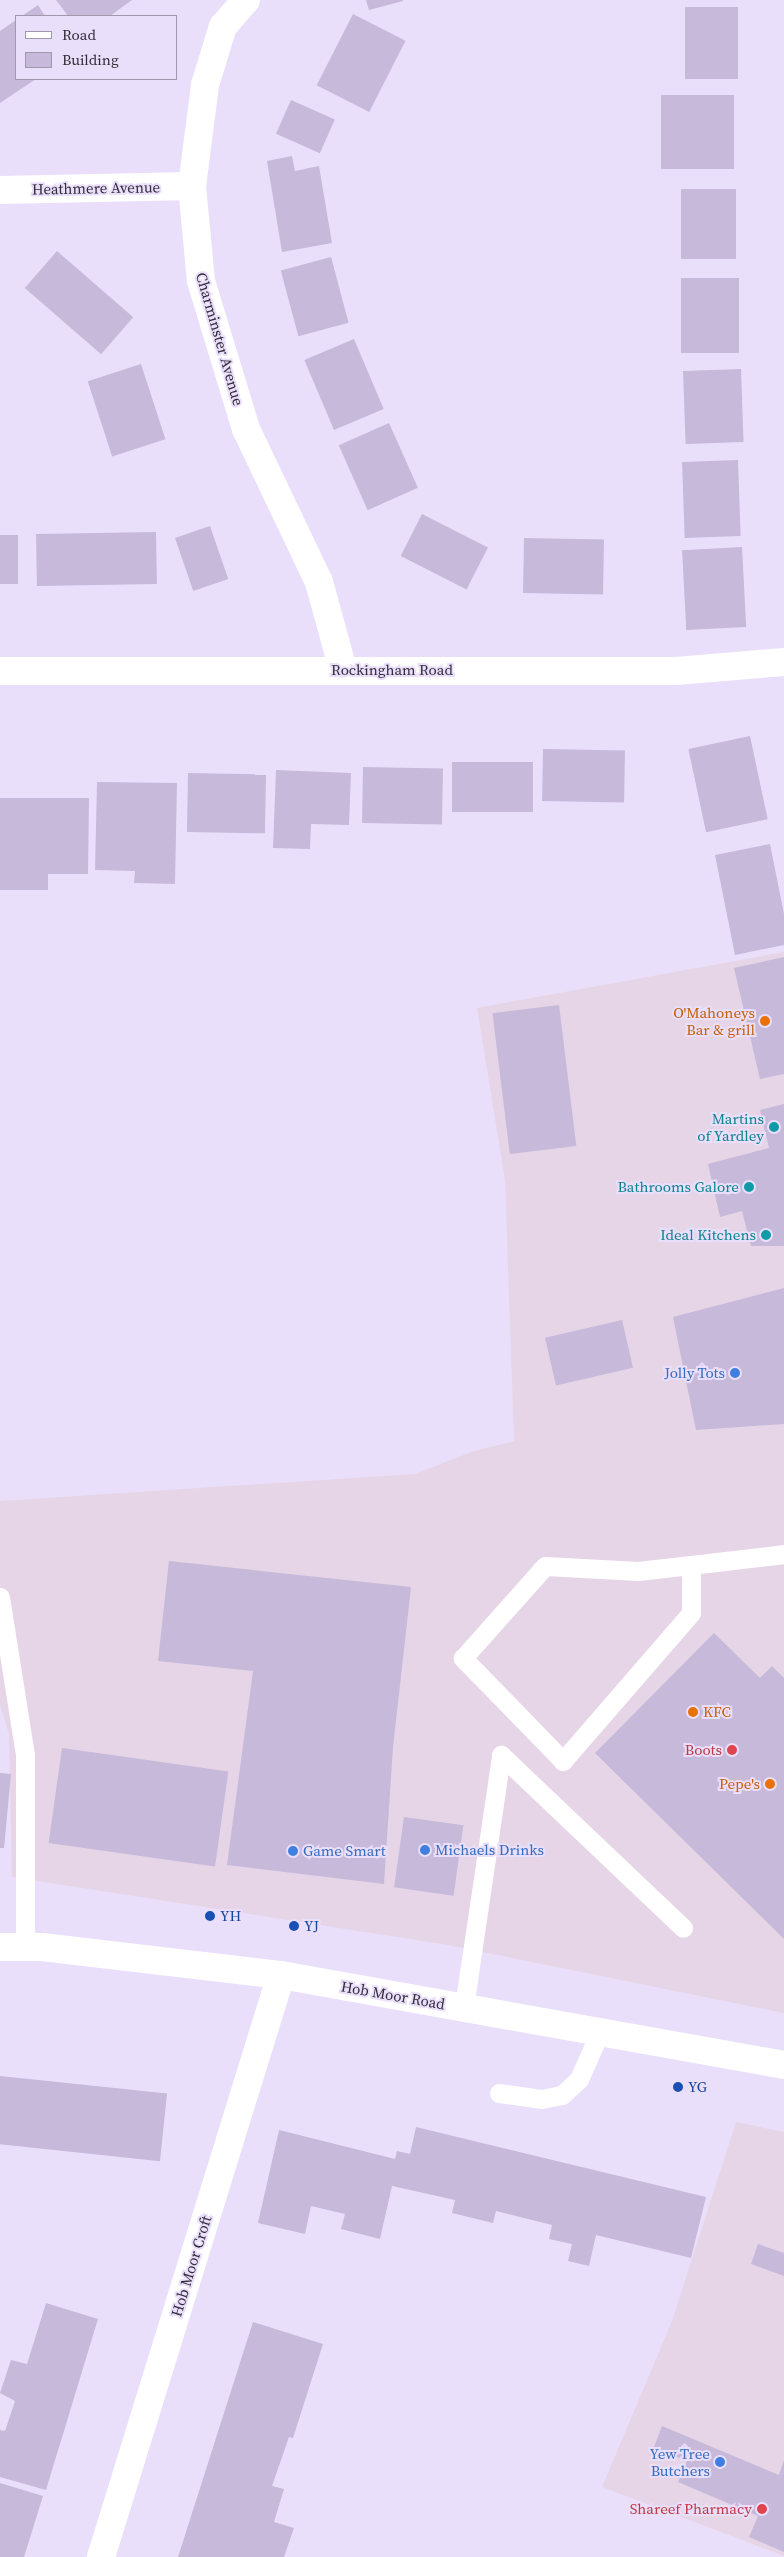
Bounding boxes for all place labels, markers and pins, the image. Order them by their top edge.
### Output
place label: O'Mahoneys Bar & grill [673,1003,755,1038]
marker: O'Mahoneys Bar & grill [759,1015,771,1027]
place label: Martins of Yardley [697,1109,764,1144]
marker: Martins of Yardley [768,1121,780,1133]
place label: Bathrooms Galore [617,1178,739,1196]
marker: Bathrooms Galore [743,1181,755,1193]
place label: Ideal Kitchens [660,1226,756,1244]
marker: Ideal Kitchens [760,1229,772,1241]
place label: Jolly Tots [664,1364,725,1382]
marker: Jolly Tots [729,1367,741,1379]
place label: KFC [703,1703,731,1721]
marker: KFC [687,1706,699,1718]
place label: Boots [685,1741,722,1759]
marker: Boots [726,1744,738,1756]
place label: Pepe's [719,1775,760,1793]
marker: Pepe's [764,1778,776,1790]
place label: Michaels Drinks [435,1841,544,1859]
place label: Game Smart [303,1842,386,1860]
marker: Michaels Drinks [419,1844,431,1856]
marker: Game Smart [287,1845,299,1857]
place label: YH [220,1907,241,1925]
marker: YH [204,1910,216,1922]
place label: YJ [304,1917,319,1935]
marker: YJ [288,1920,300,1932]
place label: YG [688,2078,707,2096]
marker: YG [672,2081,684,2093]
place label: Yew Tree Butchers [649,2444,710,2479]
marker: Yew Tree Butchers [714,2456,726,2468]
place label: Shareef Pharmacy [630,2500,752,2518]
marker: Shareef Pharmacy [756,2503,768,2515]

